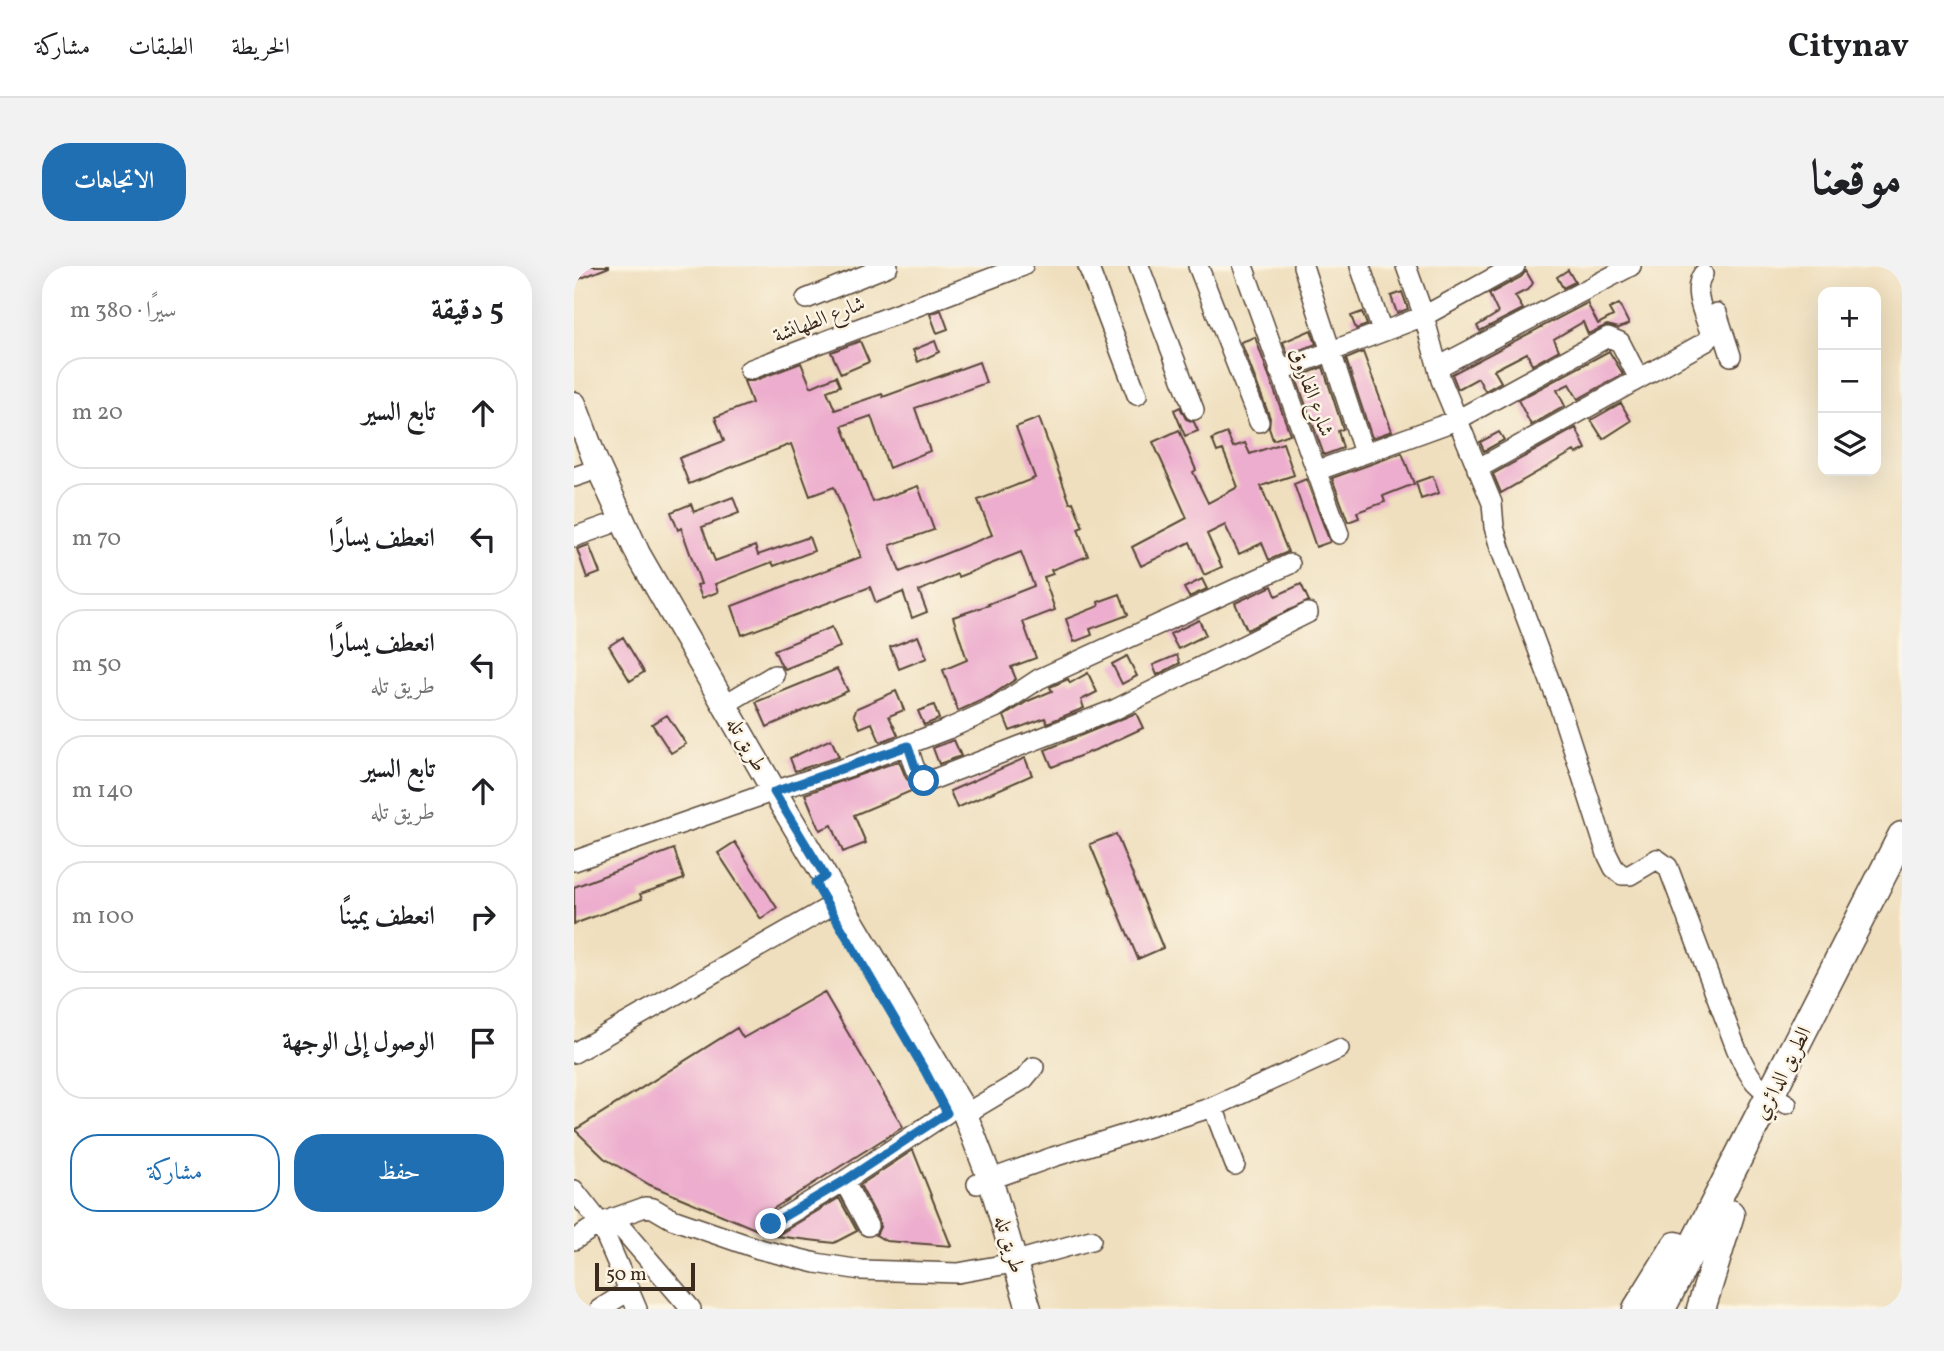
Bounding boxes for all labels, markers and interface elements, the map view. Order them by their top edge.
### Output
text: Citynav [1788,25,1909,71]
text: مشاركة [35,31,90,65]
text: الطبقات [128,31,194,65]
text: الخريطة [232,31,290,65]
button: الاتجاهات [42,143,186,221]
text: موقعنا [1810,147,1902,216]
map controls [1818,287,1881,476]
button: + [1818,287,1881,350]
text: 5 دقيقة [431,290,504,332]
street label: شارع الطهانشة [769,290,870,353]
text: سيرًا · 380 m [70,295,177,327]
street label: شارع الفاروق [1279,344,1340,442]
button: − [1818,350,1881,413]
icon: ahead [464,394,502,432]
text: تابع السير [362,395,435,431]
text: 20 m [72,397,123,429]
button: layers [1818,413,1881,476]
icon: left [464,520,502,558]
text: انعطف يسارًا [329,521,435,557]
text: 70 m [72,523,121,555]
text: انعطف يسارًا [329,626,435,662]
icon: left [464,646,502,684]
text: 50 m [72,649,121,681]
text: طريق تله [370,671,435,703]
street label: طريق تله [718,712,773,778]
text: تابع السير [362,752,435,788]
route start [908,765,939,796]
icon: ahead [464,772,502,810]
text: 140 m [72,775,133,807]
text: طريق تله [370,797,435,829]
icon: right [464,898,502,936]
text: انعطف يمينًا [339,899,435,935]
text: 100 m [72,901,134,933]
street label: الطريق الدائري [1747,1022,1819,1125]
icon: arrive [464,1024,502,1062]
text: الوصول إلى الوجهة [282,1025,435,1061]
button: مشاركة [70,1134,280,1212]
button: حفظ [294,1134,504,1212]
route end [755,1208,786,1239]
street label: طريق تله [986,1212,1031,1277]
scale bar [595,1260,695,1292]
text: 50 m [606,1262,647,1288]

